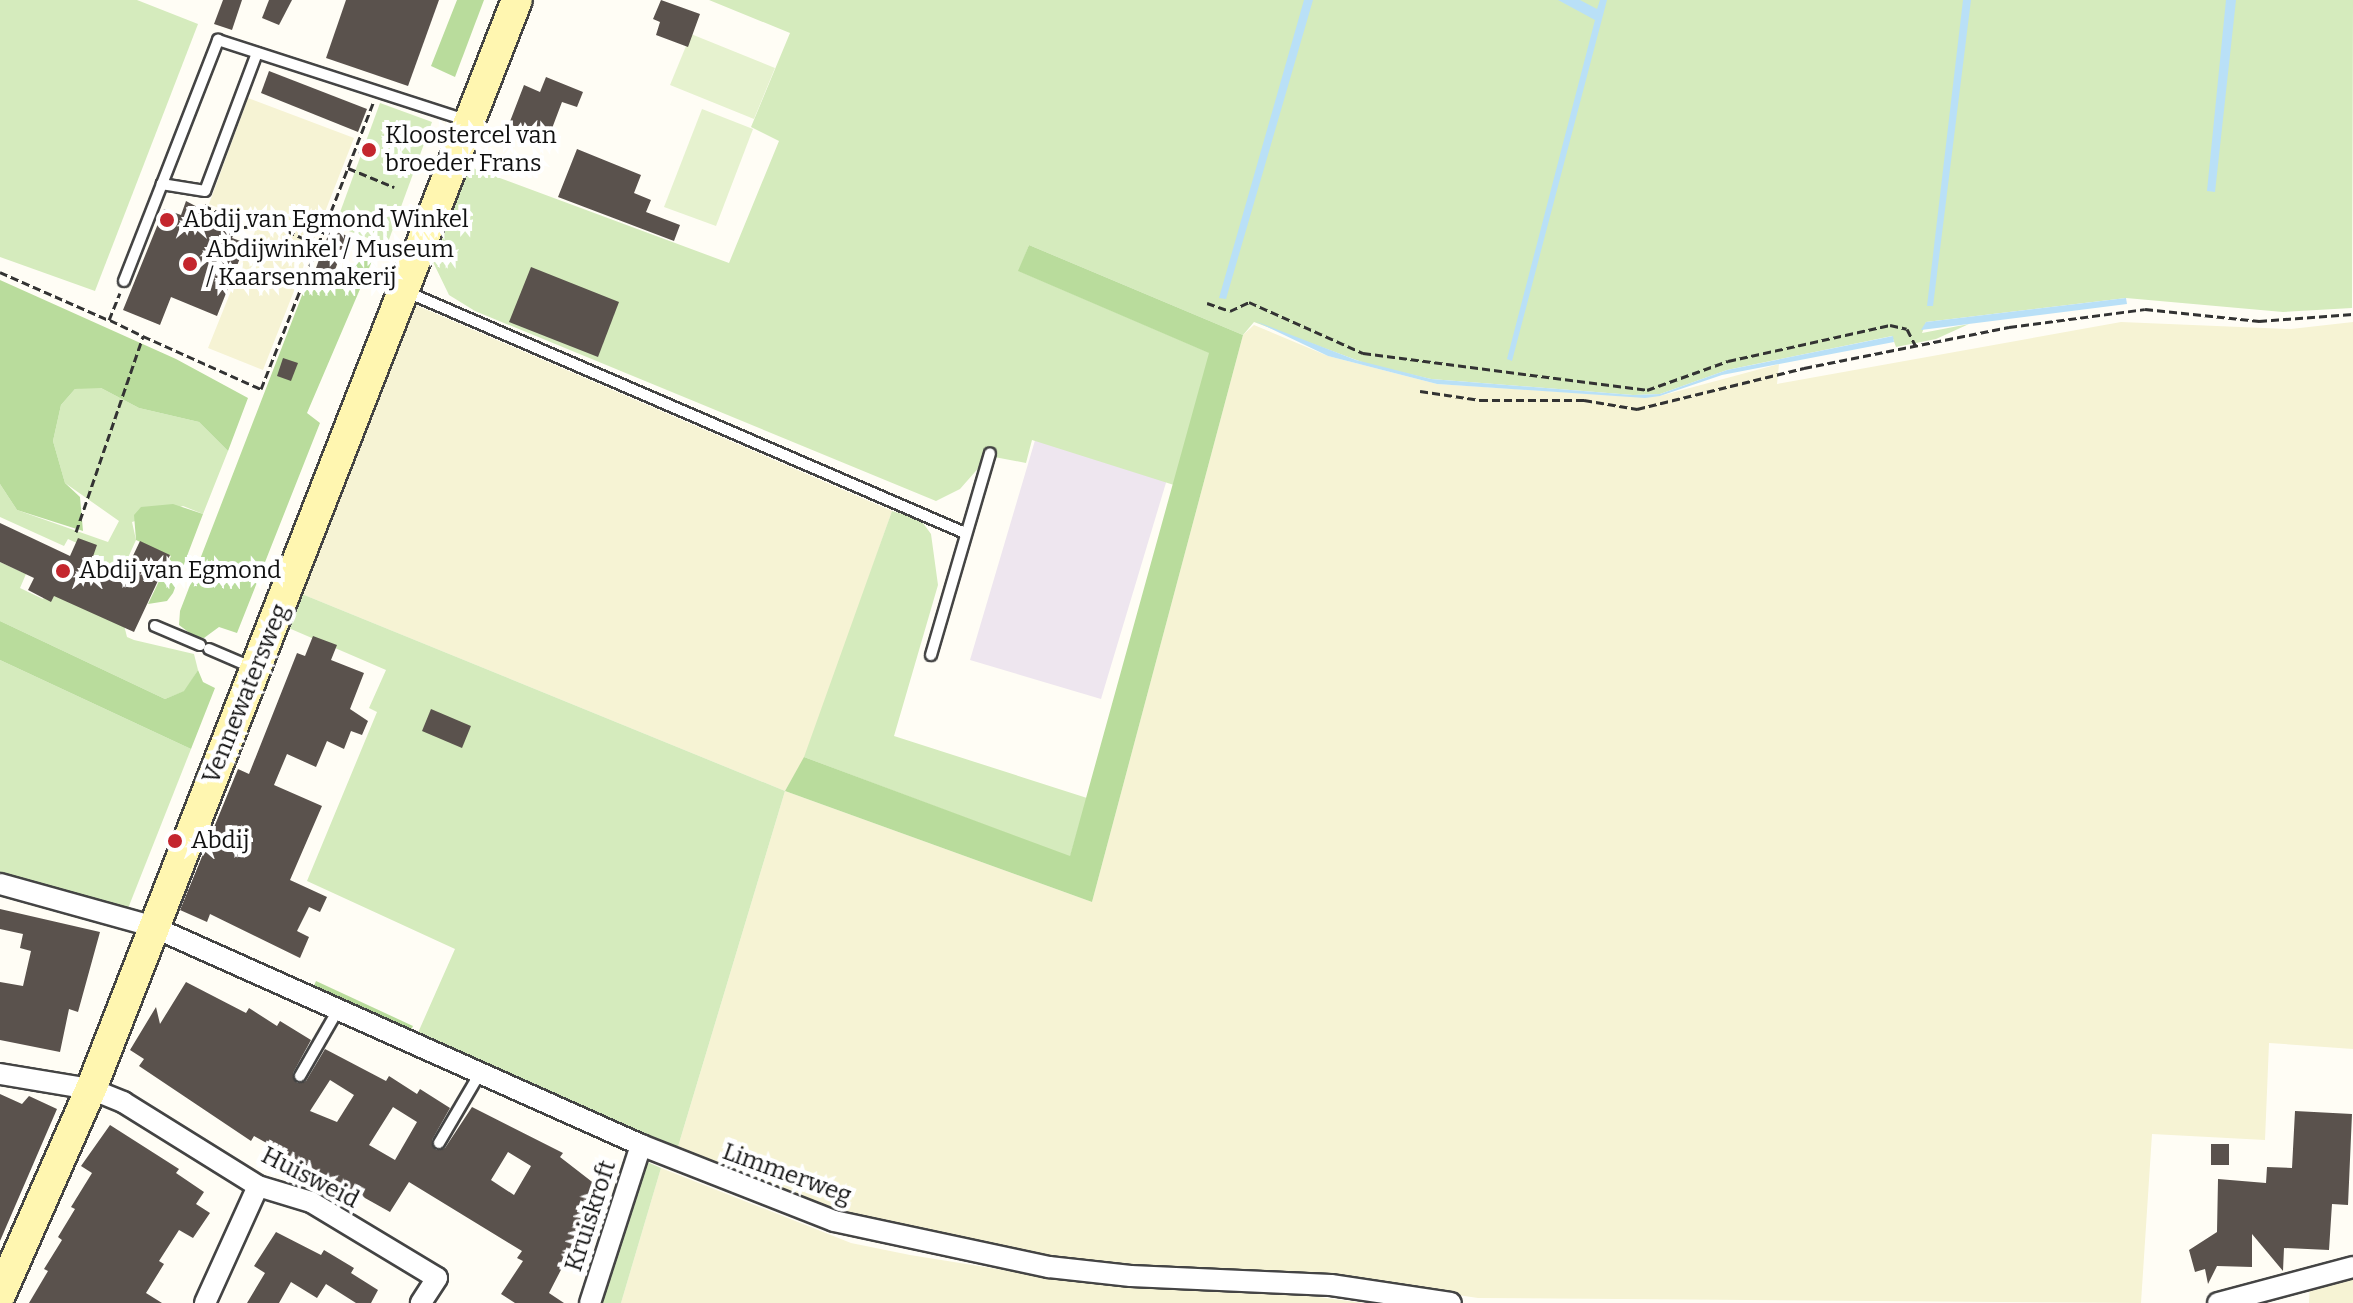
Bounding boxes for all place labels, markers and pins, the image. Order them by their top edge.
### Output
place label: Kloostercel van broeder Frans [385,122,557,178]
marker: Kloostercel van broeder Frans [360,141,378,159]
place label: Abdij van Egmond Winkel [183,206,469,234]
marker: Abdij van Egmond Winkel [158,211,176,229]
place label: Abdijwinkel / Museum / Kaarsenmakerij [206,236,454,292]
marker: Abdijwinkel / Museum / Kaarsenmakerij [181,255,199,273]
place label: Abdij van Egmond [79,557,281,585]
marker: Abdij van Egmond [54,562,72,580]
place label: Abdij [191,827,250,855]
marker: Abdij [166,832,184,850]

